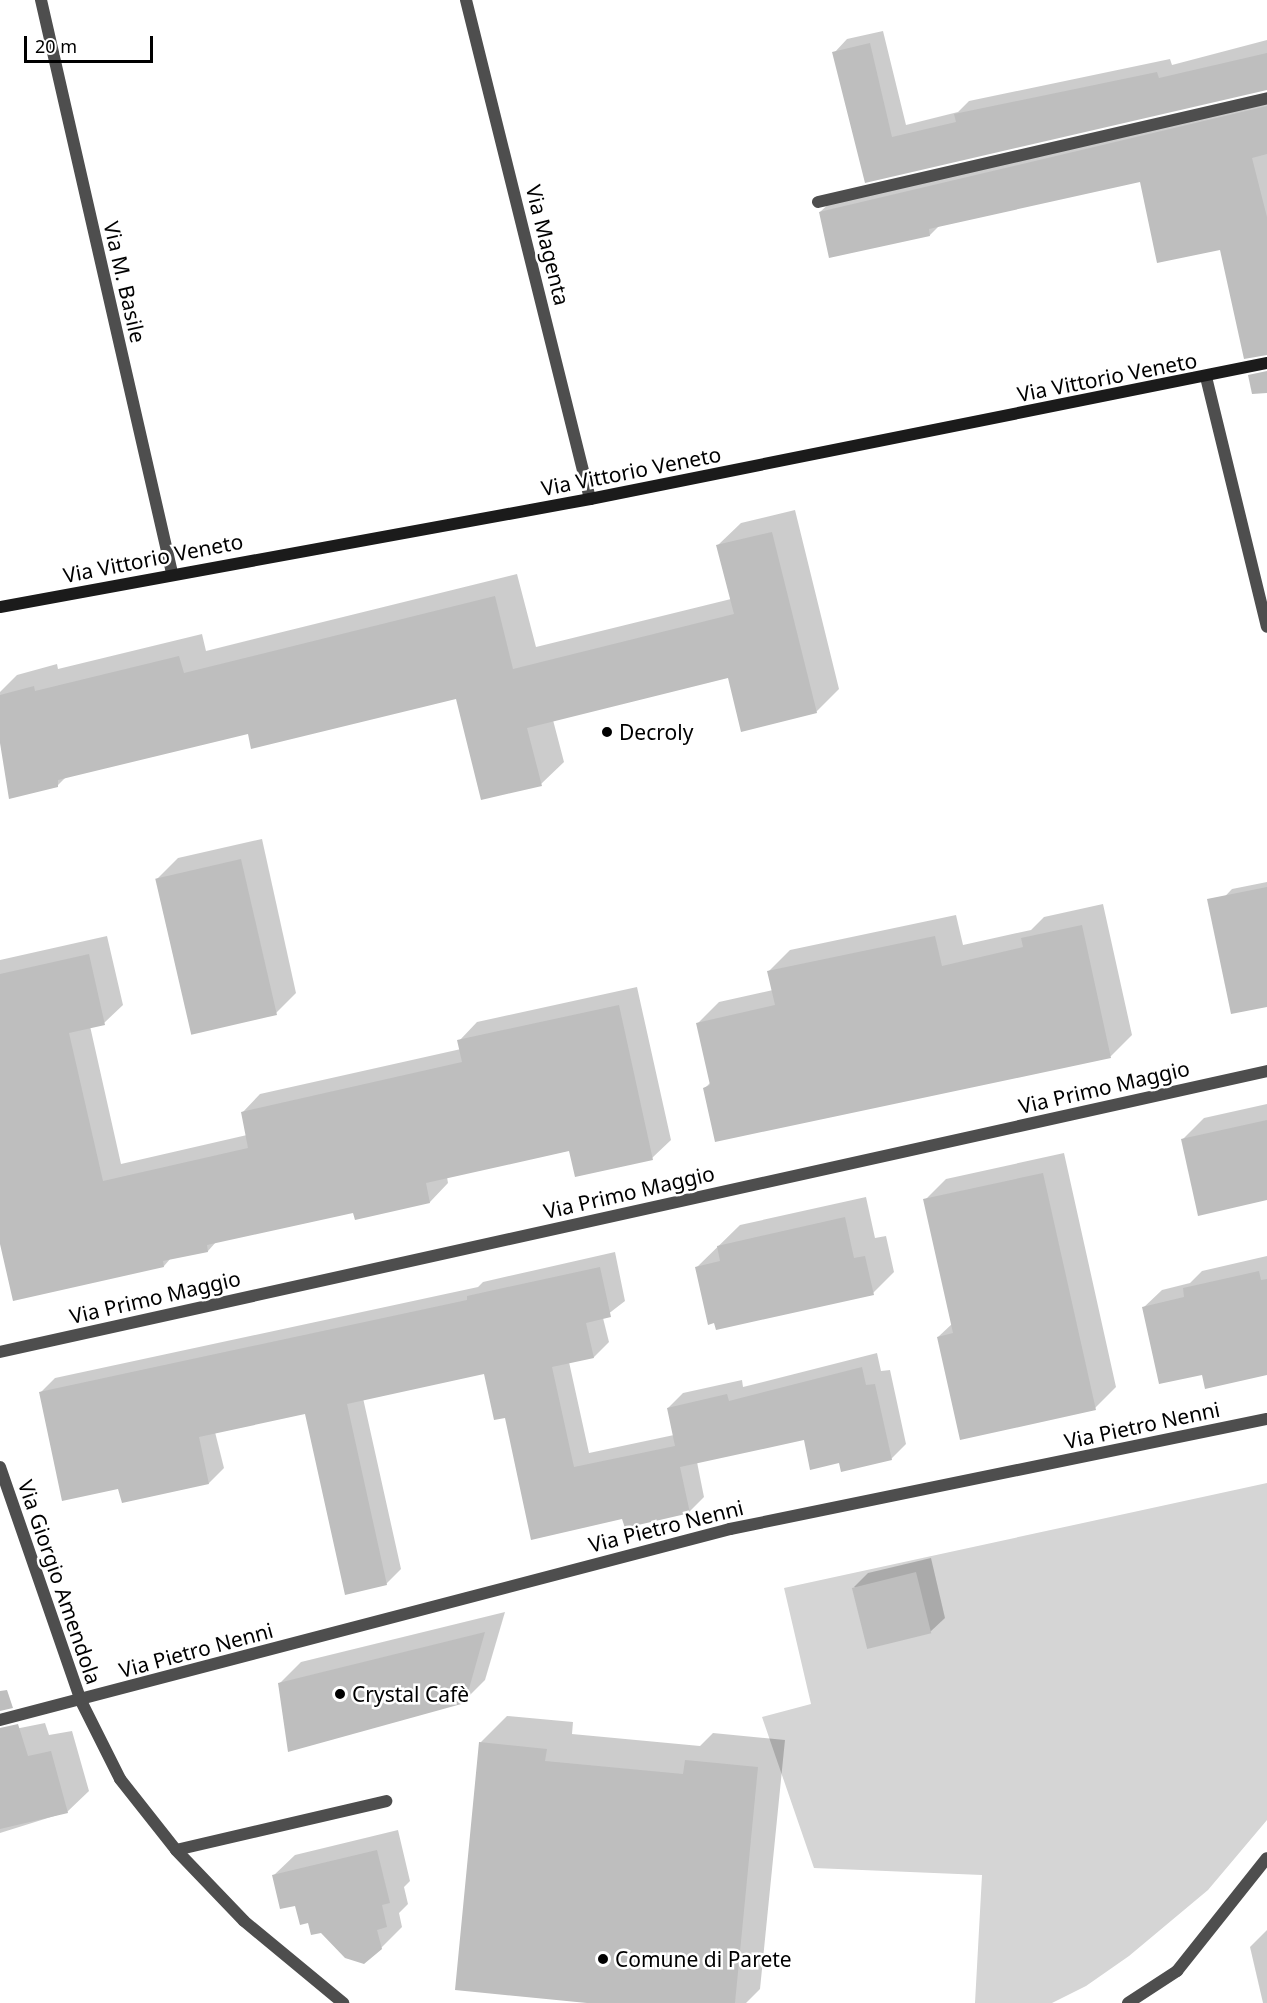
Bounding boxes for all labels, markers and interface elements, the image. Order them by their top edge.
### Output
scale bar [27,24,156,62]
text: 20 m [35,34,77,58]
street label: Via Magenta [521,182,575,308]
street label: Via M. Basile [99,219,151,345]
street label: Via Vittorio Veneto [1015,347,1199,407]
street label: Via Vittorio Veneto [539,441,723,501]
street label: Via Vittorio Veneto [61,528,245,588]
place label: Decroly [619,719,693,745]
marker: Decroly [600,725,614,739]
street label: Via Primo Maggio [1016,1055,1192,1119]
street label: Via Primo Maggio [541,1160,717,1224]
street label: Via Primo Maggio [67,1265,243,1329]
street label: Via Pietro Nenni [1062,1396,1222,1454]
street label: Via Giorgio Amendola [13,1477,107,1687]
street label: Via Pietro Nenni [586,1495,746,1557]
street label: Via Pietro Nenni [116,1617,276,1683]
place label: Crystal Cafè [352,1681,469,1707]
marker: Crystal Cafè [333,1687,347,1701]
place label: Comune di Parete [615,1946,792,1972]
marker: Comune di Parete [596,1952,610,1966]

